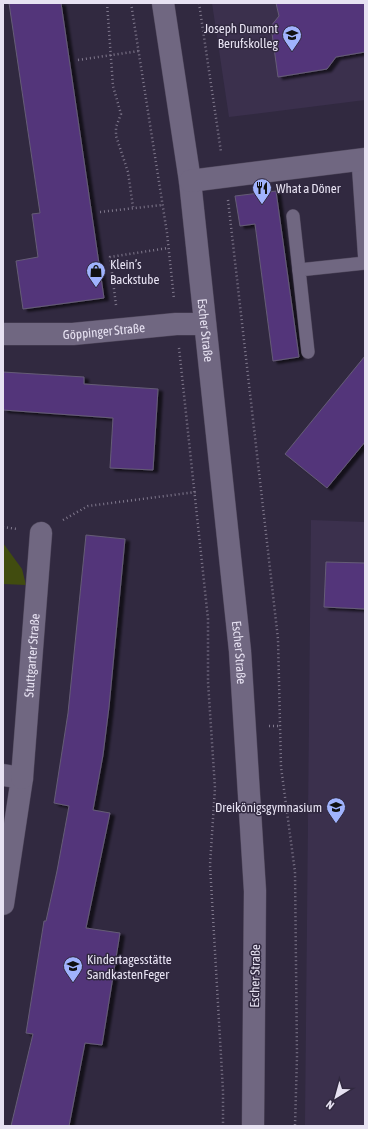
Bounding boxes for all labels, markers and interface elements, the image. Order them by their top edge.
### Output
place label: Joseph Dumont Berufskolleg [204,21,278,51]
school or university icon: Joseph Dumont Berufskolleg [281,24,303,52]
restaurant icon: What a Döner [251,177,273,205]
place label: What a Döner [276,181,341,196]
place label: Klein’s Backstube [110,257,160,287]
shop icon: Klein’s Backstube [85,260,107,288]
street label: Escher Straße [195,298,217,363]
street label: Göppinger Straße [63,320,146,342]
street label: Stuttgarter Straße [21,613,42,698]
street label: Escher Straße [229,620,250,685]
school or university icon: Dreikönigsgymnasium [325,796,347,824]
place label: Dreikönigsgymnasium [215,800,322,815]
street label: Escher Straße [247,944,263,1008]
place label: Kindertagesstätte SandkastenFeger [87,952,172,982]
school or university icon: Kindertagesstätte SandkastenFeger [62,955,84,983]
north arrow [316,1077,356,1117]
text: N [324,1098,336,1112]

